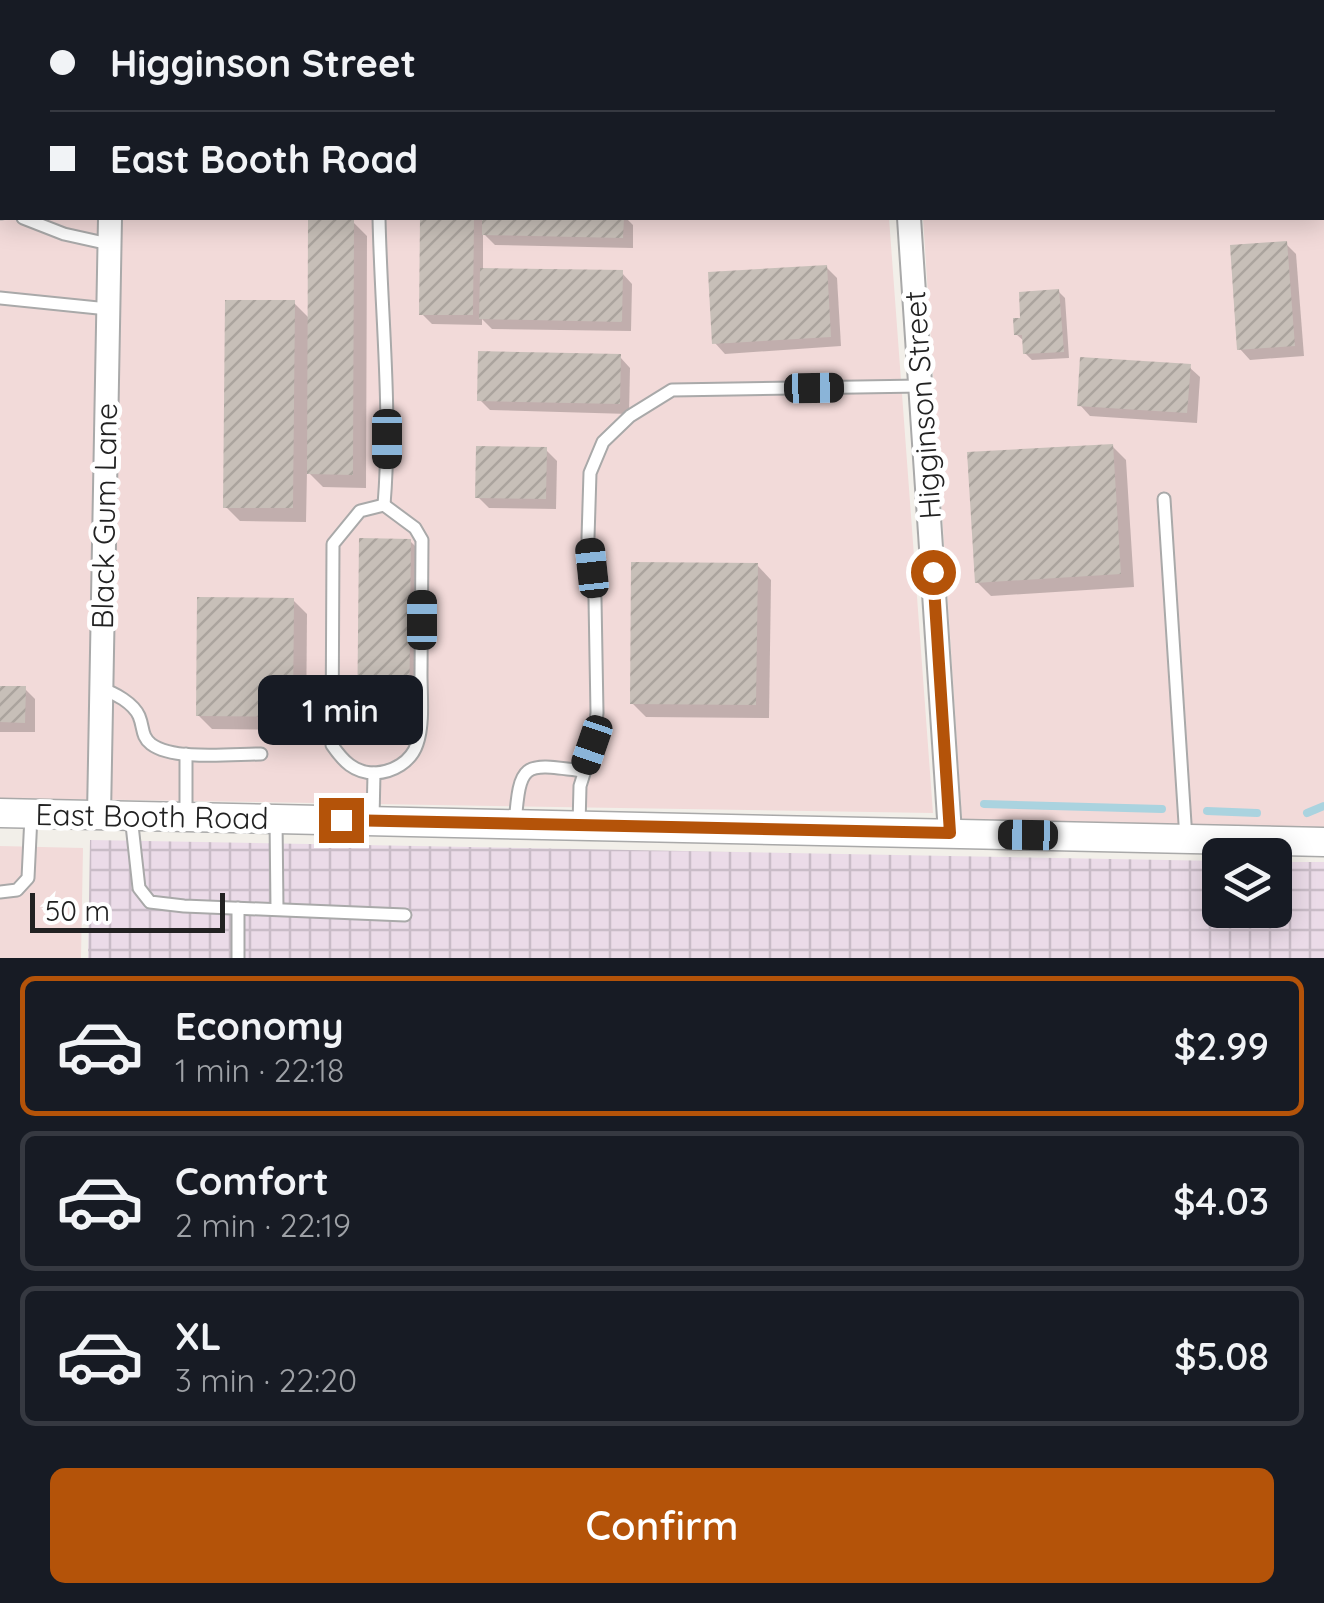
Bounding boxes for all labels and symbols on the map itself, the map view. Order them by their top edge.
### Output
street label: Higginson Street [895,289,949,521]
car [784,372,844,404]
street label: Black Gum Lane [83,403,125,629]
car [372,409,402,469]
car [574,537,610,599]
route start [911,550,956,595]
car [407,590,437,650]
callout: 1 min [258,675,424,745]
car [568,712,616,778]
street label: East Booth Road [35,795,269,837]
route end [319,798,364,843]
car [998,819,1058,851]
scale bar [30,888,225,933]

